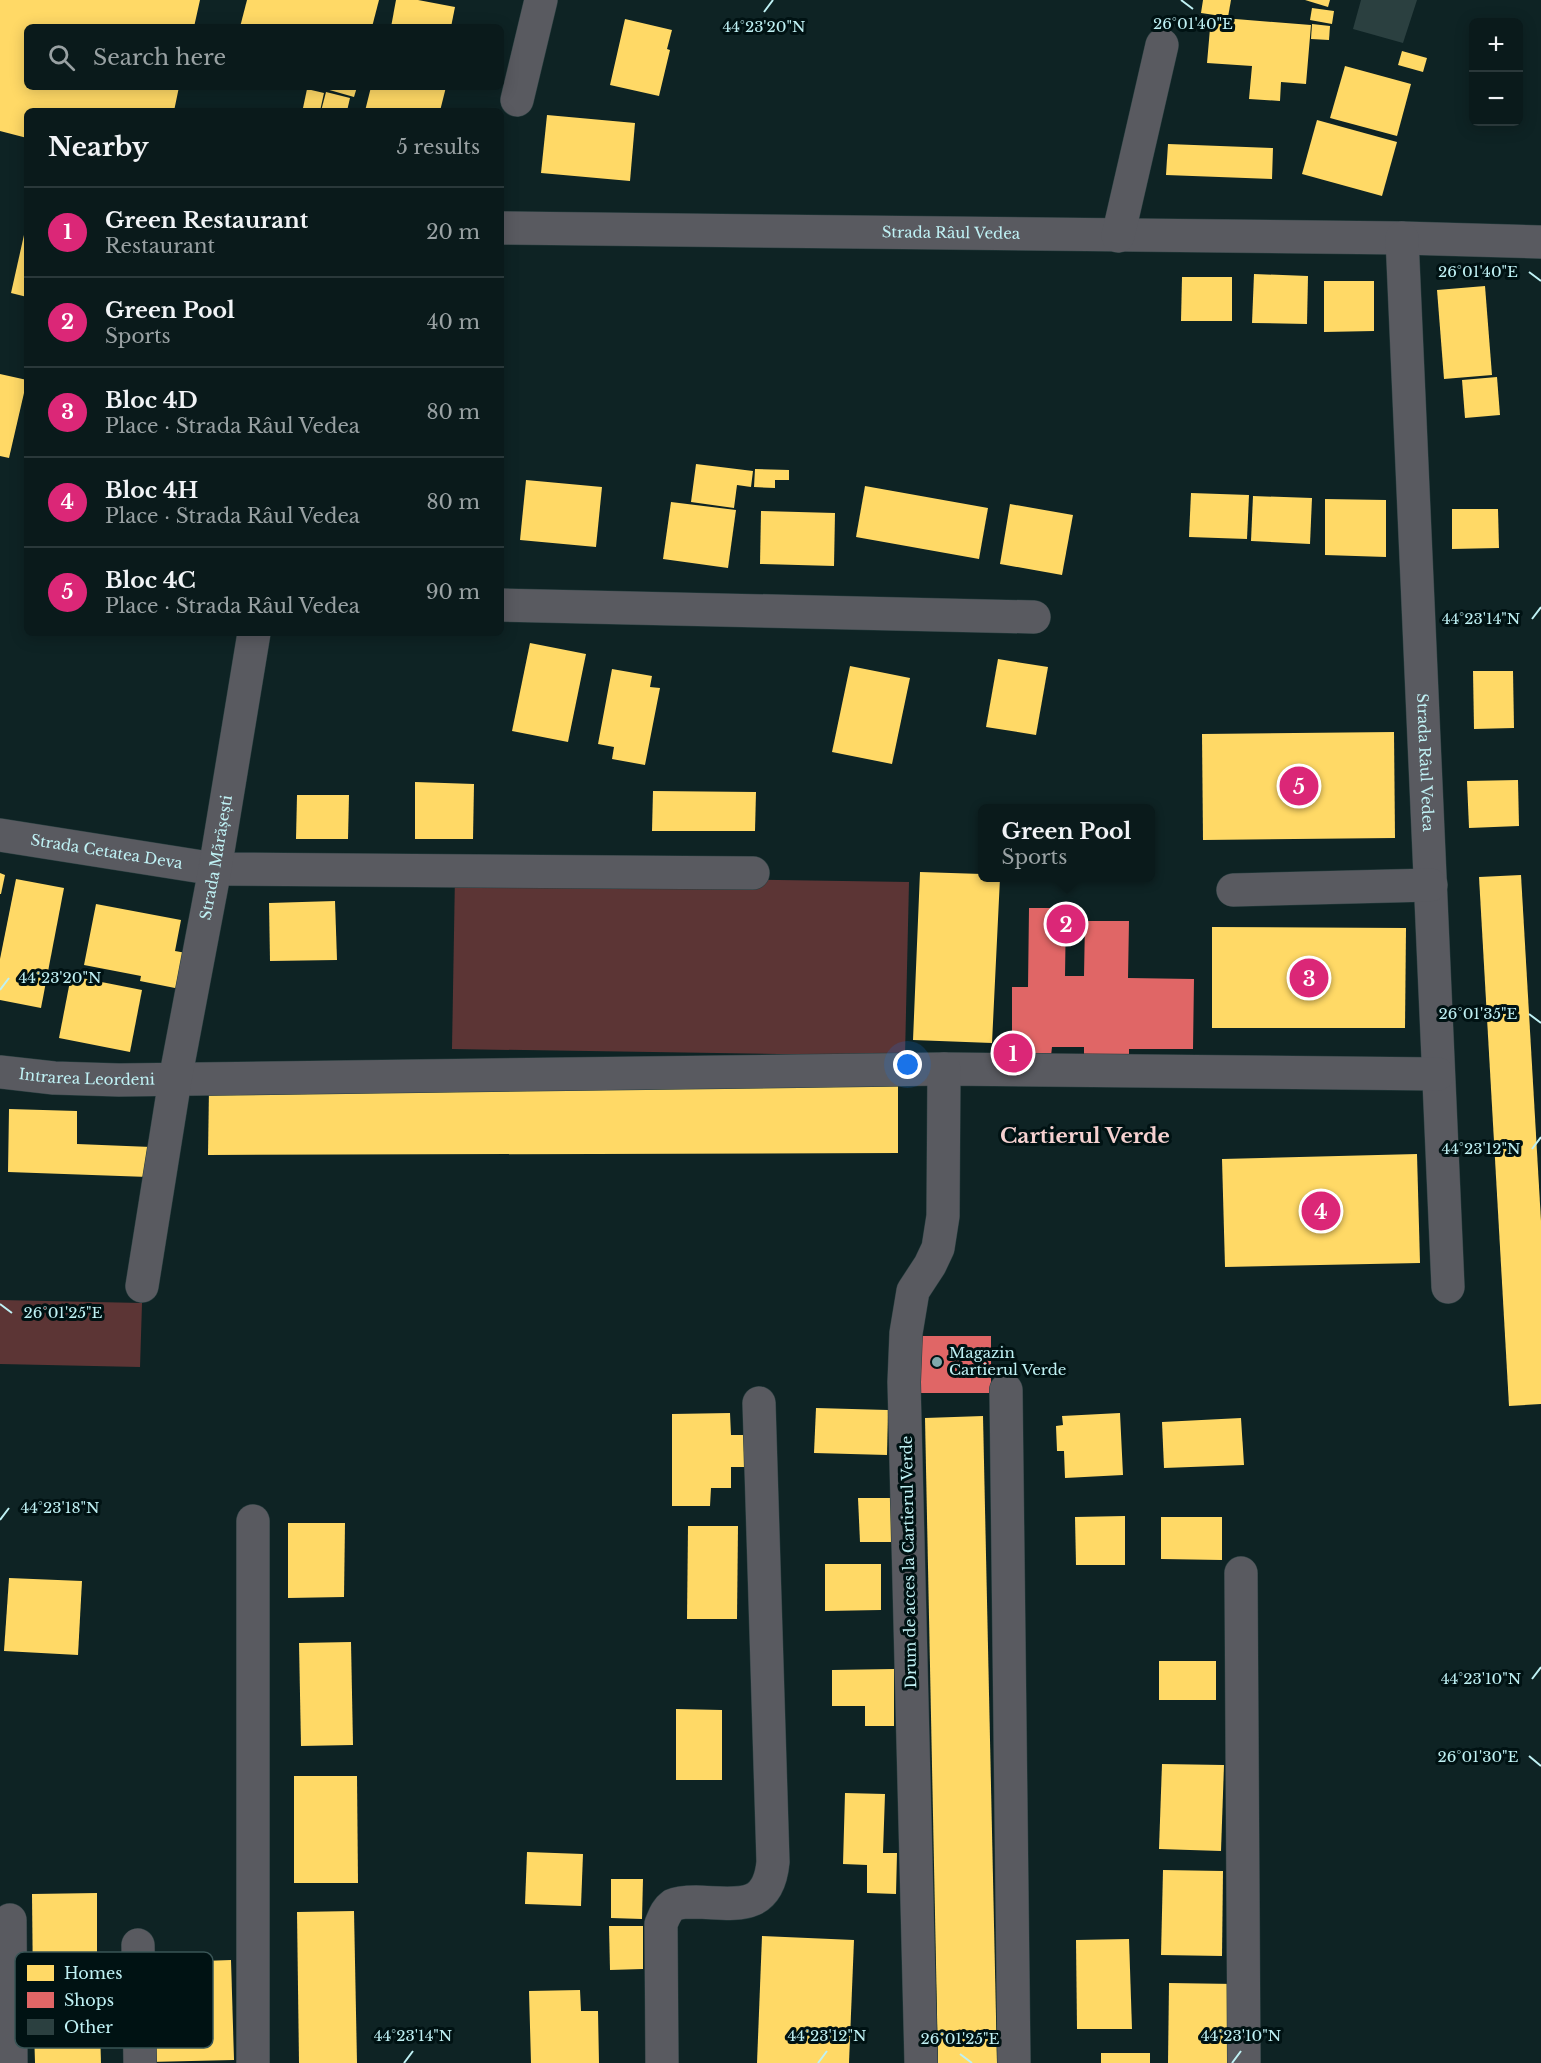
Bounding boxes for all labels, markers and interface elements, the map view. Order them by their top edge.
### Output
text: 26°01'40"E [1153,14,1233,33]
text: 44°23'20"N [722,17,806,36]
map controls [1469,18,1523,126]
button: + [1469,18,1523,72]
search box [24,24,504,90]
icon: search [45,41,78,74]
text: Search here [93,44,226,71]
button: − [1469,72,1523,126]
text: Nearby [48,131,149,163]
text: 5 results [397,135,480,159]
text: Green Restaurant [105,207,308,234]
text: 1 [63,220,72,244]
text: 20 m [426,220,480,244]
street label: Strada Râul Vedea [882,222,1021,243]
text: Restaurant [105,234,215,258]
text: 26°01'40"E [1438,262,1518,281]
text: Green Pool [105,297,235,324]
text: 2 [61,310,74,334]
text: 40 m [427,310,480,334]
text: Sports [105,324,171,348]
text: Bloc 4D [105,387,198,414]
text: 3 [61,400,74,424]
text: 80 m [426,400,480,424]
text: Place · Strada Râul Vedea [105,414,360,438]
text: Bloc 4H [105,477,198,504]
text: 4 [61,490,74,514]
text: 80 m [426,490,480,514]
text: Place · Strada Râul Vedea [105,504,360,528]
text: Bloc 4C [105,567,196,594]
text: 5 [62,580,73,604]
text: 90 m [426,580,480,604]
text: Place · Strada Râul Vedea [105,594,360,618]
text: 44°23'14"N [1442,609,1520,628]
street label: Strada Râul Vedea [1413,693,1438,833]
pin: 5 [1280,764,1318,808]
street label: Strada Mărășești [196,793,236,921]
popup [978,804,1155,882]
text: Green Pool [1002,818,1131,845]
street label: Strada Cetatea Deva [29,830,185,873]
text: Sports [1002,845,1067,869]
pin: 2 [1046,902,1086,946]
pin: 3 [1290,956,1328,1000]
text: 44°23'20"N [18,968,102,987]
text: 26°01'35"E [1439,1004,1518,1023]
pin: 1 [994,1030,1032,1076]
your location [893,1050,922,1079]
street label: Intrarea Leordeni [18,1064,155,1089]
district label: Cartierul Verde [1000,1123,1170,1149]
text: 44°23'12"N [1441,1139,1521,1158]
pin: 4 [1302,1188,1340,1234]
text: 26°01'25"E [24,1303,103,1322]
place label: Magazin Cartierul Verde [949,1343,1066,1379]
marker: Magazin Cartierul Verde [930,1355,944,1369]
street label: Drum de acces la Cartierul Verde [897,1435,920,1689]
text: 44°23'18"N [20,1498,100,1517]
text: 44°23'10"N [1441,1669,1521,1688]
text: 26°01'30"E [1437,1747,1519,1766]
legend [15,1952,213,2048]
text: Homes [64,1963,122,1983]
text: Shops [64,1990,114,2010]
text: Other [64,2017,113,2037]
text: 44°23'14"N [374,2026,452,2045]
text: 44°23'12"N [787,2026,867,2045]
text: 44°23'10"N [1201,2026,1281,2045]
text: 26°01'25"E [921,2029,1000,2048]

